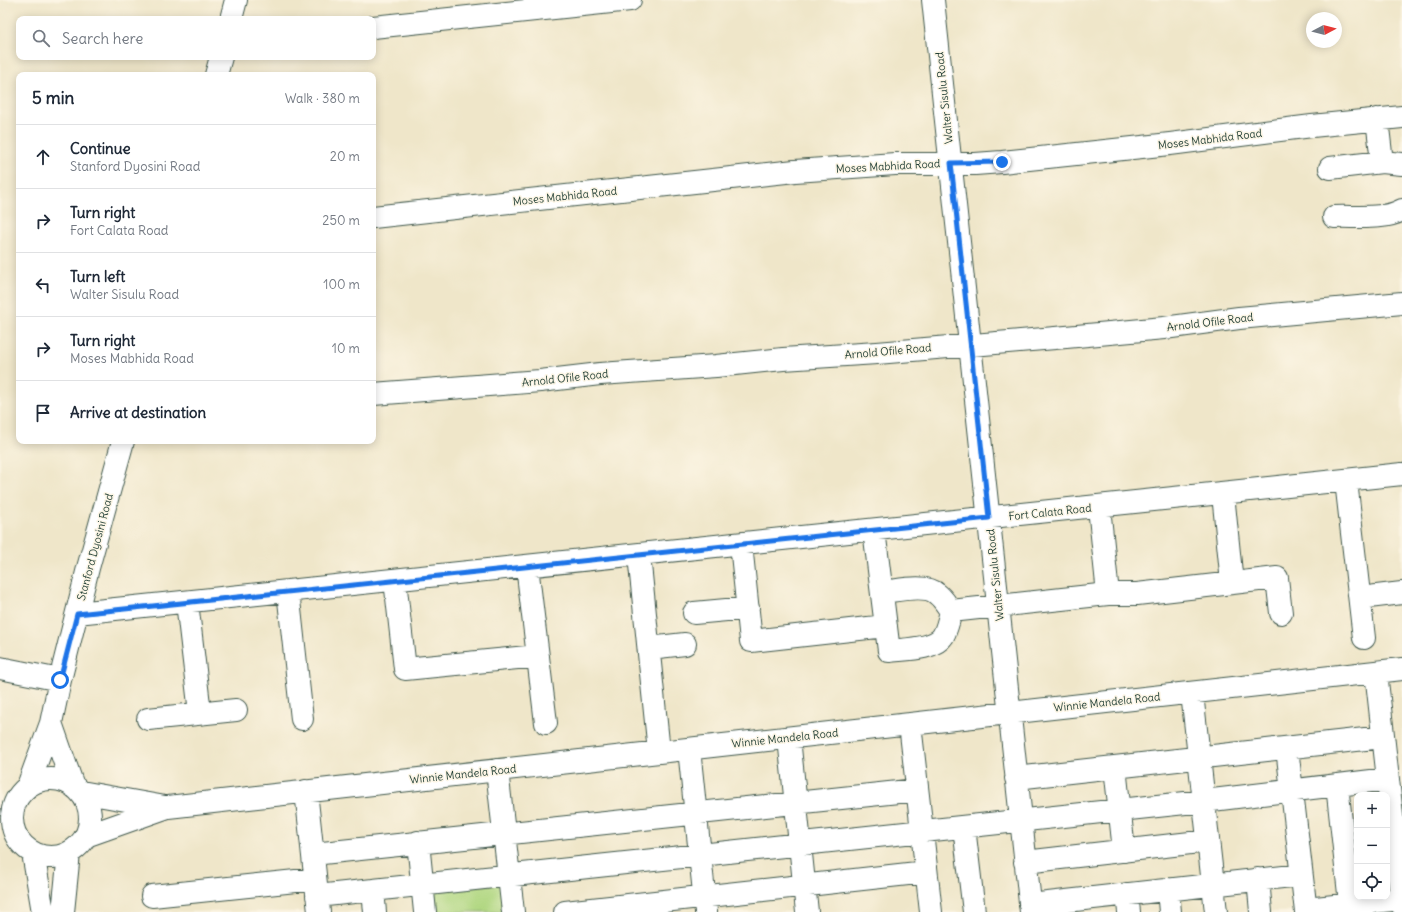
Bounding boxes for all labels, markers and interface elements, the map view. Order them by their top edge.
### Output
north arrow [1306,12,1342,48]
search box [16,16,376,60]
icon: search [30,27,52,49]
text: Search here [62,29,143,48]
street label: Walter Sisulu Road [932,51,956,145]
text: 5 min [32,87,74,109]
text: Walk · 380 m [285,90,360,107]
street label: Moses Mabhida Road [1157,126,1263,152]
text: Continue [70,139,131,158]
icon: ahead [32,146,54,168]
text: 20 m [330,148,360,165]
route end [993,153,1011,171]
street label: Moses Mabhida Road [835,156,941,176]
text: Stanford Dyosini Road [70,158,200,175]
street label: Moses Mabhida Road [512,184,618,208]
text: Turn right [70,203,135,222]
icon: right [32,210,54,232]
text: 250 m [322,212,360,229]
text: Fort Calata Road [70,222,168,239]
text: Turn left [70,267,125,286]
icon: left [32,274,54,296]
text: 100 m [323,276,360,293]
text: Walter Sisulu Road [70,286,179,303]
street label: Arnold Ofile Road [1166,310,1255,334]
text: Turn right [70,331,135,350]
icon: right [32,338,54,360]
text: 10 m [332,340,360,357]
street label: Arnold Ofile Road [844,340,932,362]
text: Moses Mabhida Road [70,350,194,367]
street label: Arnold Ofile Road [521,366,610,390]
icon: arrive [32,402,54,424]
text: Arrive at destination [70,403,206,422]
street label: Stanford Dyosini Road [74,491,116,602]
street label: Fort Calata Road [1008,501,1093,523]
street label: Walter Sisulu Road [983,528,1007,622]
route start [51,671,69,689]
street label: Winnie Mandela Road [1053,689,1162,715]
street label: Winnie Mandela Road [731,725,840,751]
street label: Winnie Mandela Road [409,761,518,787]
map controls [1354,792,1390,900]
button: + [1354,792,1390,828]
button: − [1354,828,1390,864]
button: locate [1354,864,1390,900]

